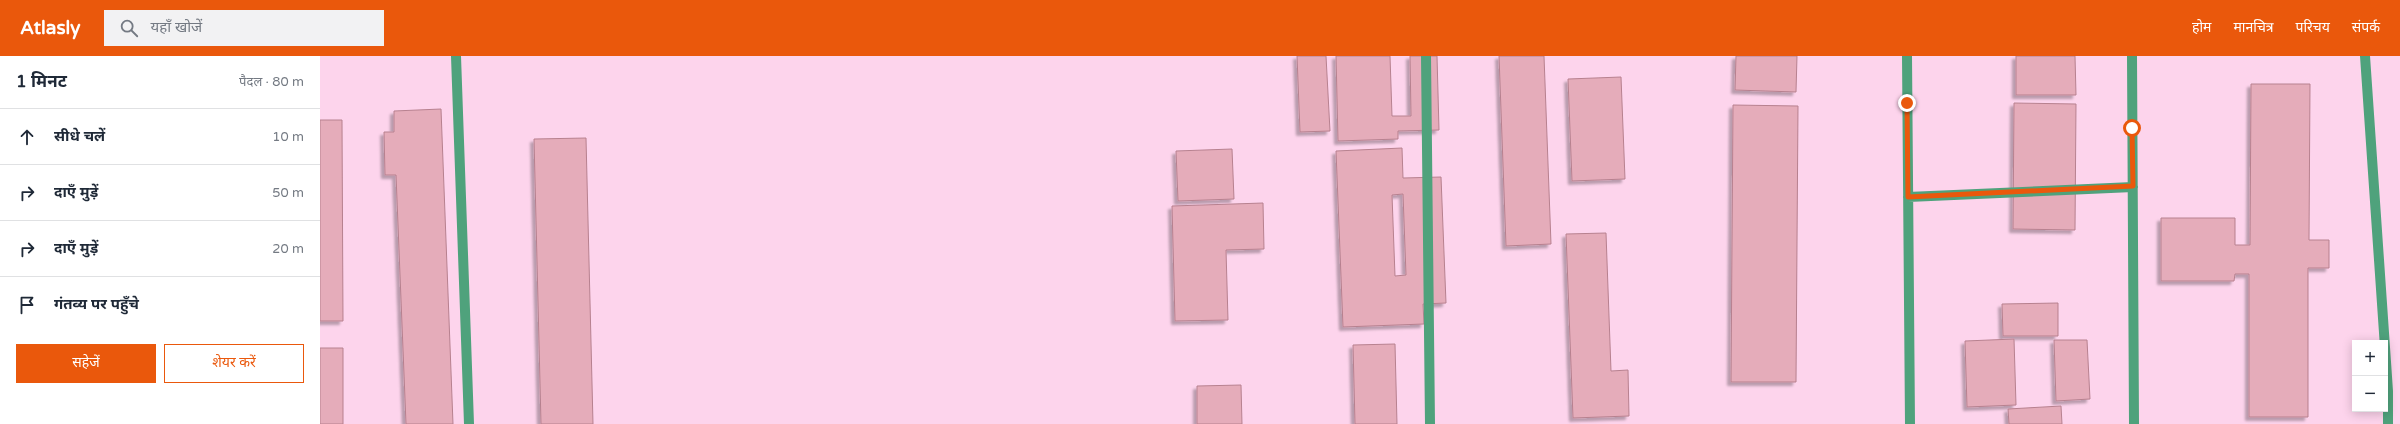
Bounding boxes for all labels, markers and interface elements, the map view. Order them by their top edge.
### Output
search box [104,10,384,46]
text: Atlasly [20,17,80,39]
icon: search [118,17,140,39]
text: यहाँ खोजें [150,18,202,36]
text: होम [2192,19,2211,36]
text: मानचित्र [2233,19,2274,36]
text: परिचय [2296,19,2330,36]
text: संपर्क [2352,19,2380,36]
text: 1 मिनट [16,71,67,92]
text: पैदल · 80 m [239,74,304,90]
route end [1898,94,1916,112]
route start [2123,119,2141,137]
icon: ahead [16,126,38,148]
text: सीधे चलें [54,127,105,145]
text: 10 m [272,129,304,145]
icon: right [16,182,38,204]
text: दाएँ मुड़ें [54,183,98,201]
text: 50 m [272,185,304,201]
icon: right [16,238,38,260]
text: दाएँ मुड़ें [54,239,98,257]
text: 20 m [272,241,304,257]
icon: arrive [16,294,38,316]
text: गंतव्य पर पहुँचे [54,295,139,313]
map controls [2352,340,2388,412]
button: + [2352,340,2388,376]
button: सहेजें [16,344,156,383]
button: शेयर करें [164,344,304,383]
button: − [2352,376,2388,412]

